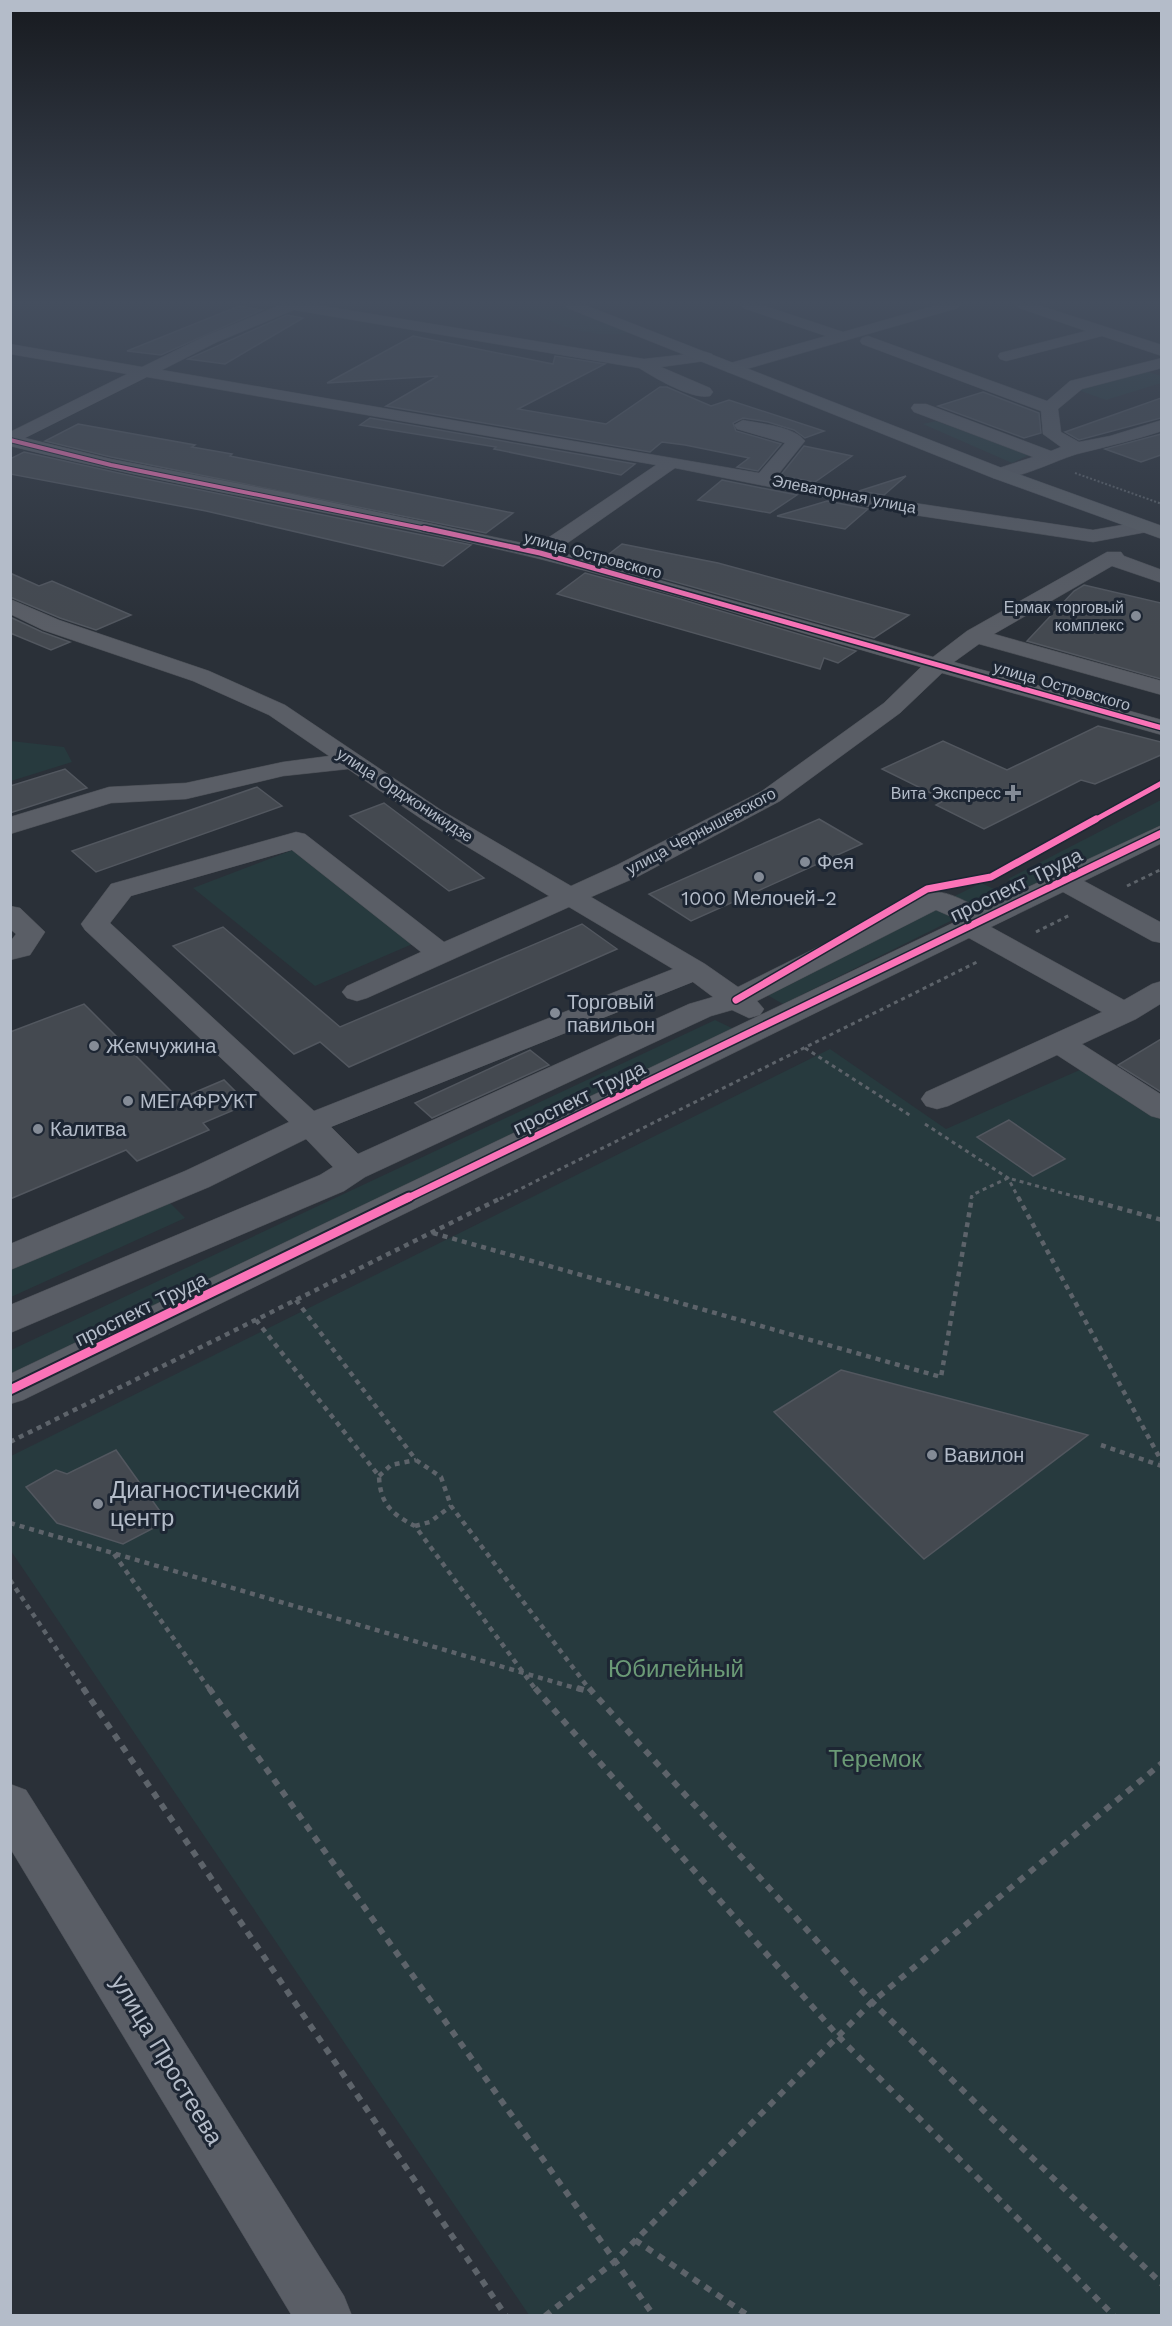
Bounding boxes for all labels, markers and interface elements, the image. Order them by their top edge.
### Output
street label: Элеваторная улица [770,471,918,517]
street label: улица Островского [522,527,664,583]
place label: Ермак торговый комплекс [1004,598,1124,635]
marker: Ермак торговый комплекс [1129,609,1143,623]
street label: улица Островского [991,657,1133,715]
street label: улица Орджоникидзе [333,744,477,846]
street label: улица Чернышевского [623,783,779,879]
place label: Вита Экспресс [891,784,1001,803]
marker: Вита Экспресс [1006,786,1020,800]
street label: проспект Труда [946,842,1087,927]
place label: Фея [817,850,854,874]
marker: Фея [798,855,812,869]
marker: 1000 Мелочей-2 [752,870,766,884]
place label: 1000 Мелочей-2 [681,886,837,910]
place label: Торговый павильон [567,990,655,1037]
marker: Торговый павильон [548,1006,562,1020]
place label: Жемчужина [106,1034,217,1058]
marker: Жемчужина [87,1039,101,1053]
street label: проспект Труда [509,1055,650,1140]
place label: МЕГАФРУКТ [140,1089,257,1113]
marker: МЕГАФРУКТ [121,1094,135,1108]
place label: Калитва [50,1117,127,1141]
marker: Калитва [31,1122,45,1136]
street label: проспект Труда [71,1266,212,1351]
place label: Вавилон [944,1443,1024,1467]
marker: Вавилон [925,1448,939,1462]
place label: Диагностический центр [110,1476,300,1532]
marker: Диагностический центр [91,1497,105,1511]
park label: Юбилейный [608,1655,744,1683]
park label: Теремок [828,1745,922,1773]
street label: улица Простеева [105,1970,229,2151]

